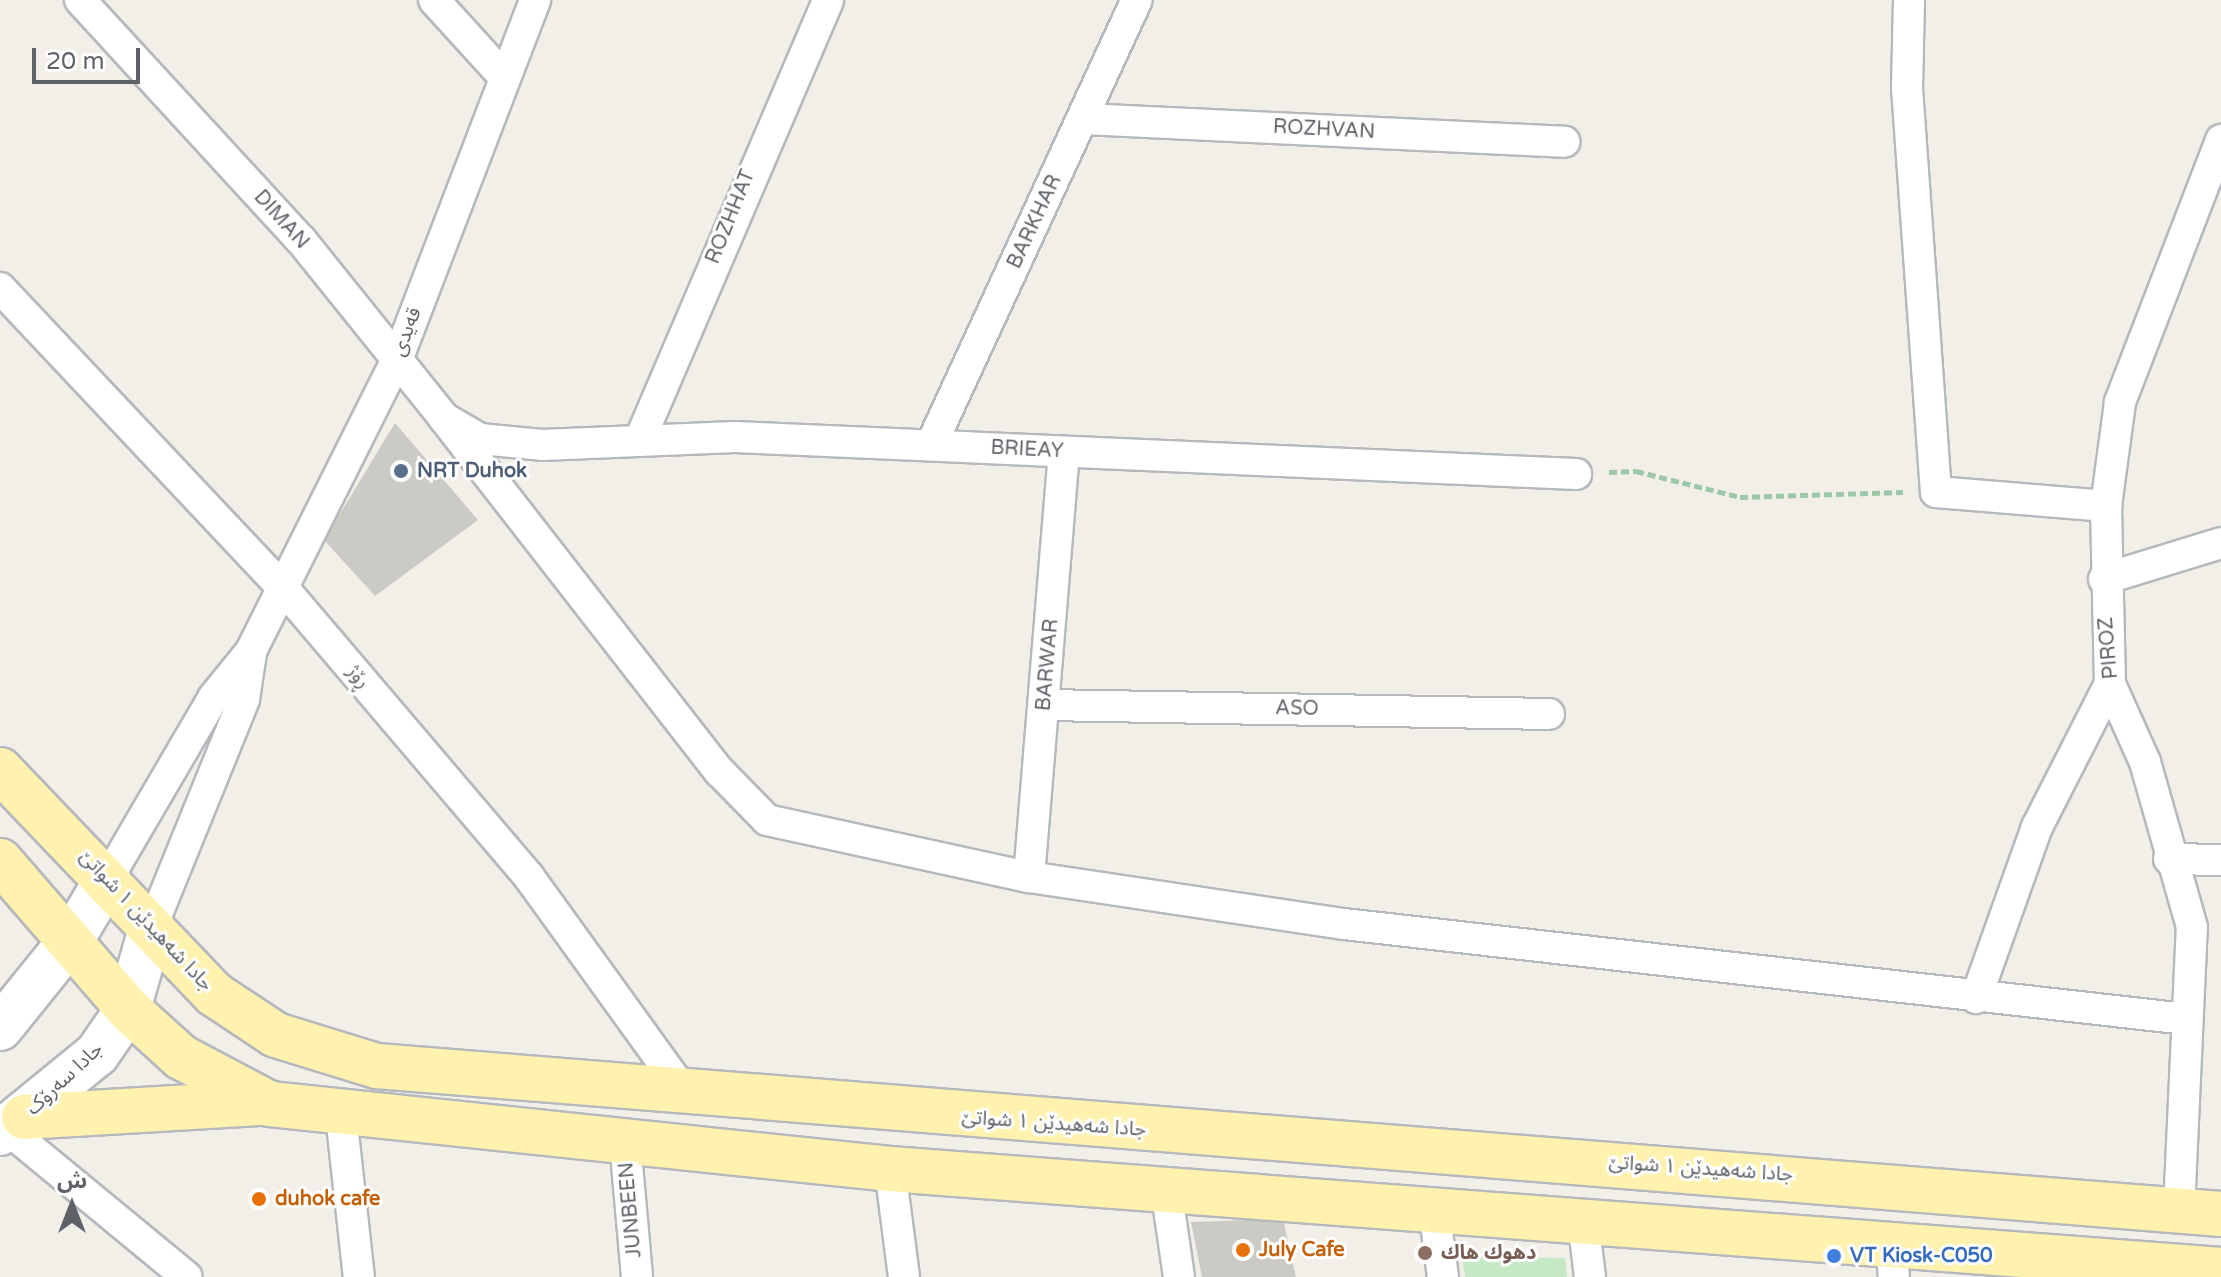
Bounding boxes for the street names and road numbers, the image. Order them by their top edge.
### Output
street label: ROZHVAN [1272,115,1376,145]
street label: ROZHHAT [701,166,761,268]
street label: BARKHAR [1003,171,1067,273]
street label: DIMAN [248,186,314,254]
street label: قەیدی [387,304,427,360]
street label: BRIEAY [990,436,1064,464]
street label: PIROZ [2094,616,2124,680]
street label: BARWAR [1032,618,1064,712]
street label: ڕۆژ [341,660,375,694]
street label: ASO [1275,697,1319,721]
street label: جادا شەهیدێن ١ شواتێ [74,845,218,997]
street label: جادا سەرۆک [22,1037,108,1121]
street label: جادا شەهیدێن ١ شواتێ [961,1106,1147,1142]
street label: جادا شەهیدێن ١ شواتێ [1608,1151,1794,1187]
street label: JUNBEEN [615,1161,647,1259]

